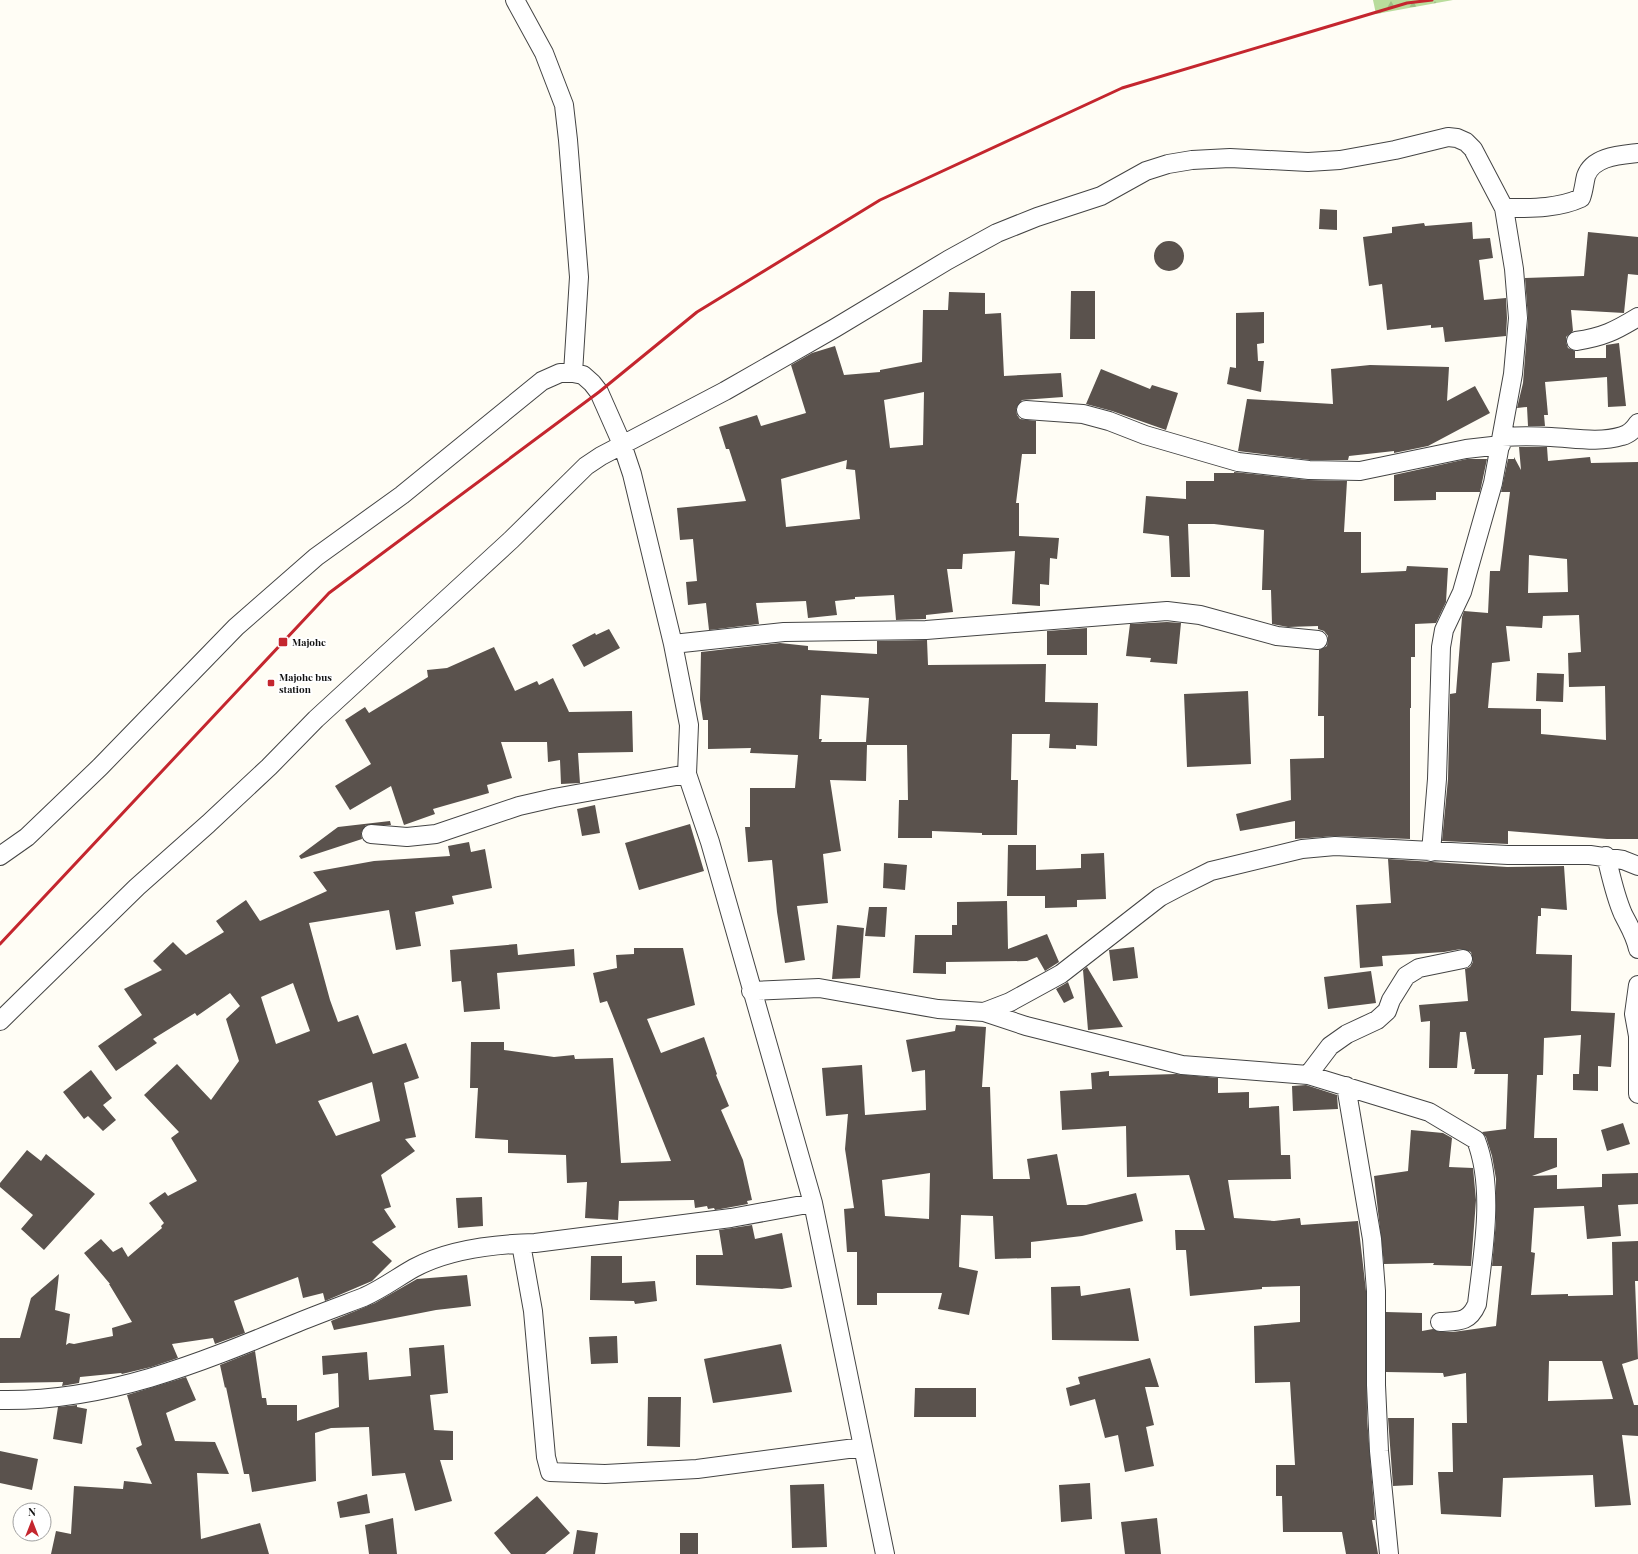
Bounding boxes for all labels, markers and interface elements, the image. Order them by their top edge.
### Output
place label: Majohe [292,635,326,649]
marker: Majohe [277,636,289,648]
place label: Majohe bus station [279,670,332,696]
marker: Majohe bus station [266,678,276,688]
north arrow [12,1502,52,1542]
text: N [28,1504,36,1519]

